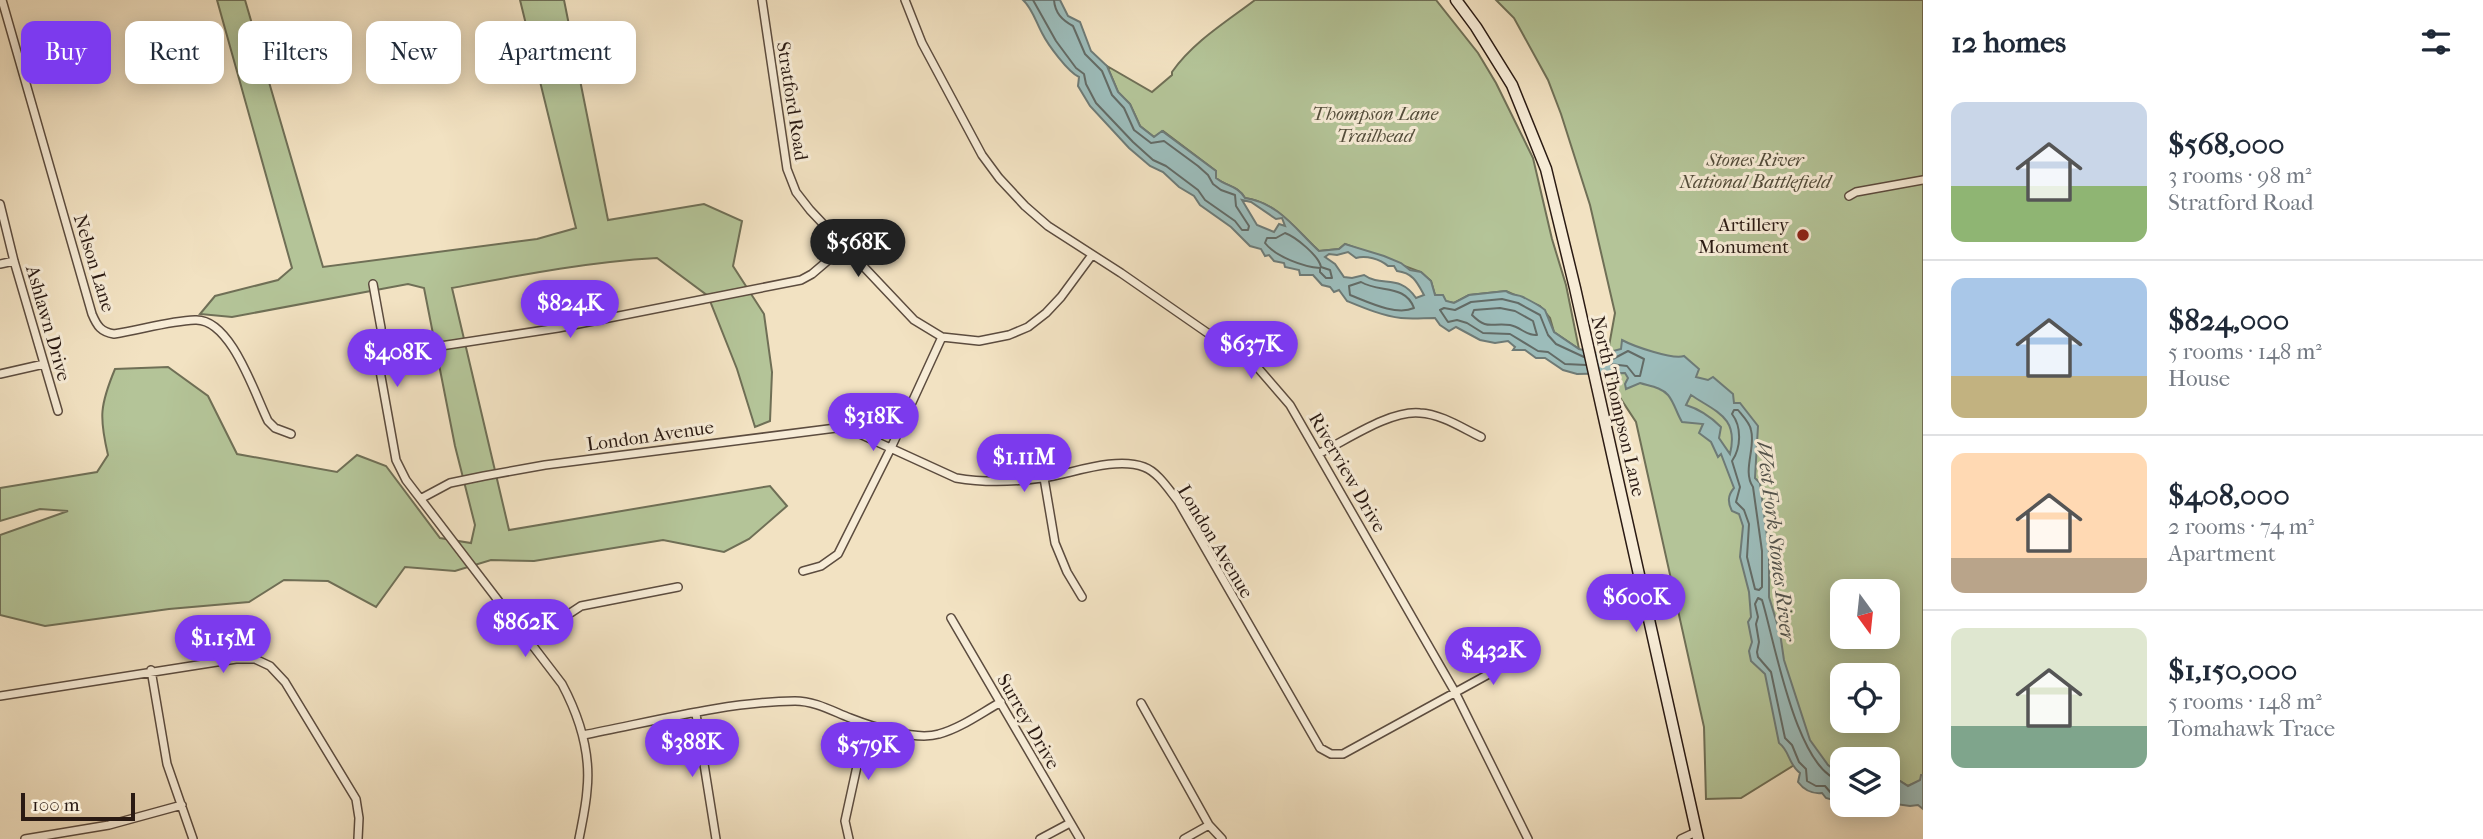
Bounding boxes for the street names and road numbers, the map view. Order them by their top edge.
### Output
street label: Stratford Road [772,40,812,163]
street label: Nelson Lane [69,212,119,315]
street label: Ashlawn Drive [21,262,75,384]
street label: North Thompson Lane [1587,314,1650,499]
street label: Riverview Drive [1304,409,1390,536]
street label: London Avenue [585,416,715,456]
street label: London Avenue [1173,481,1258,602]
street label: Surrey Drive [992,670,1064,773]

